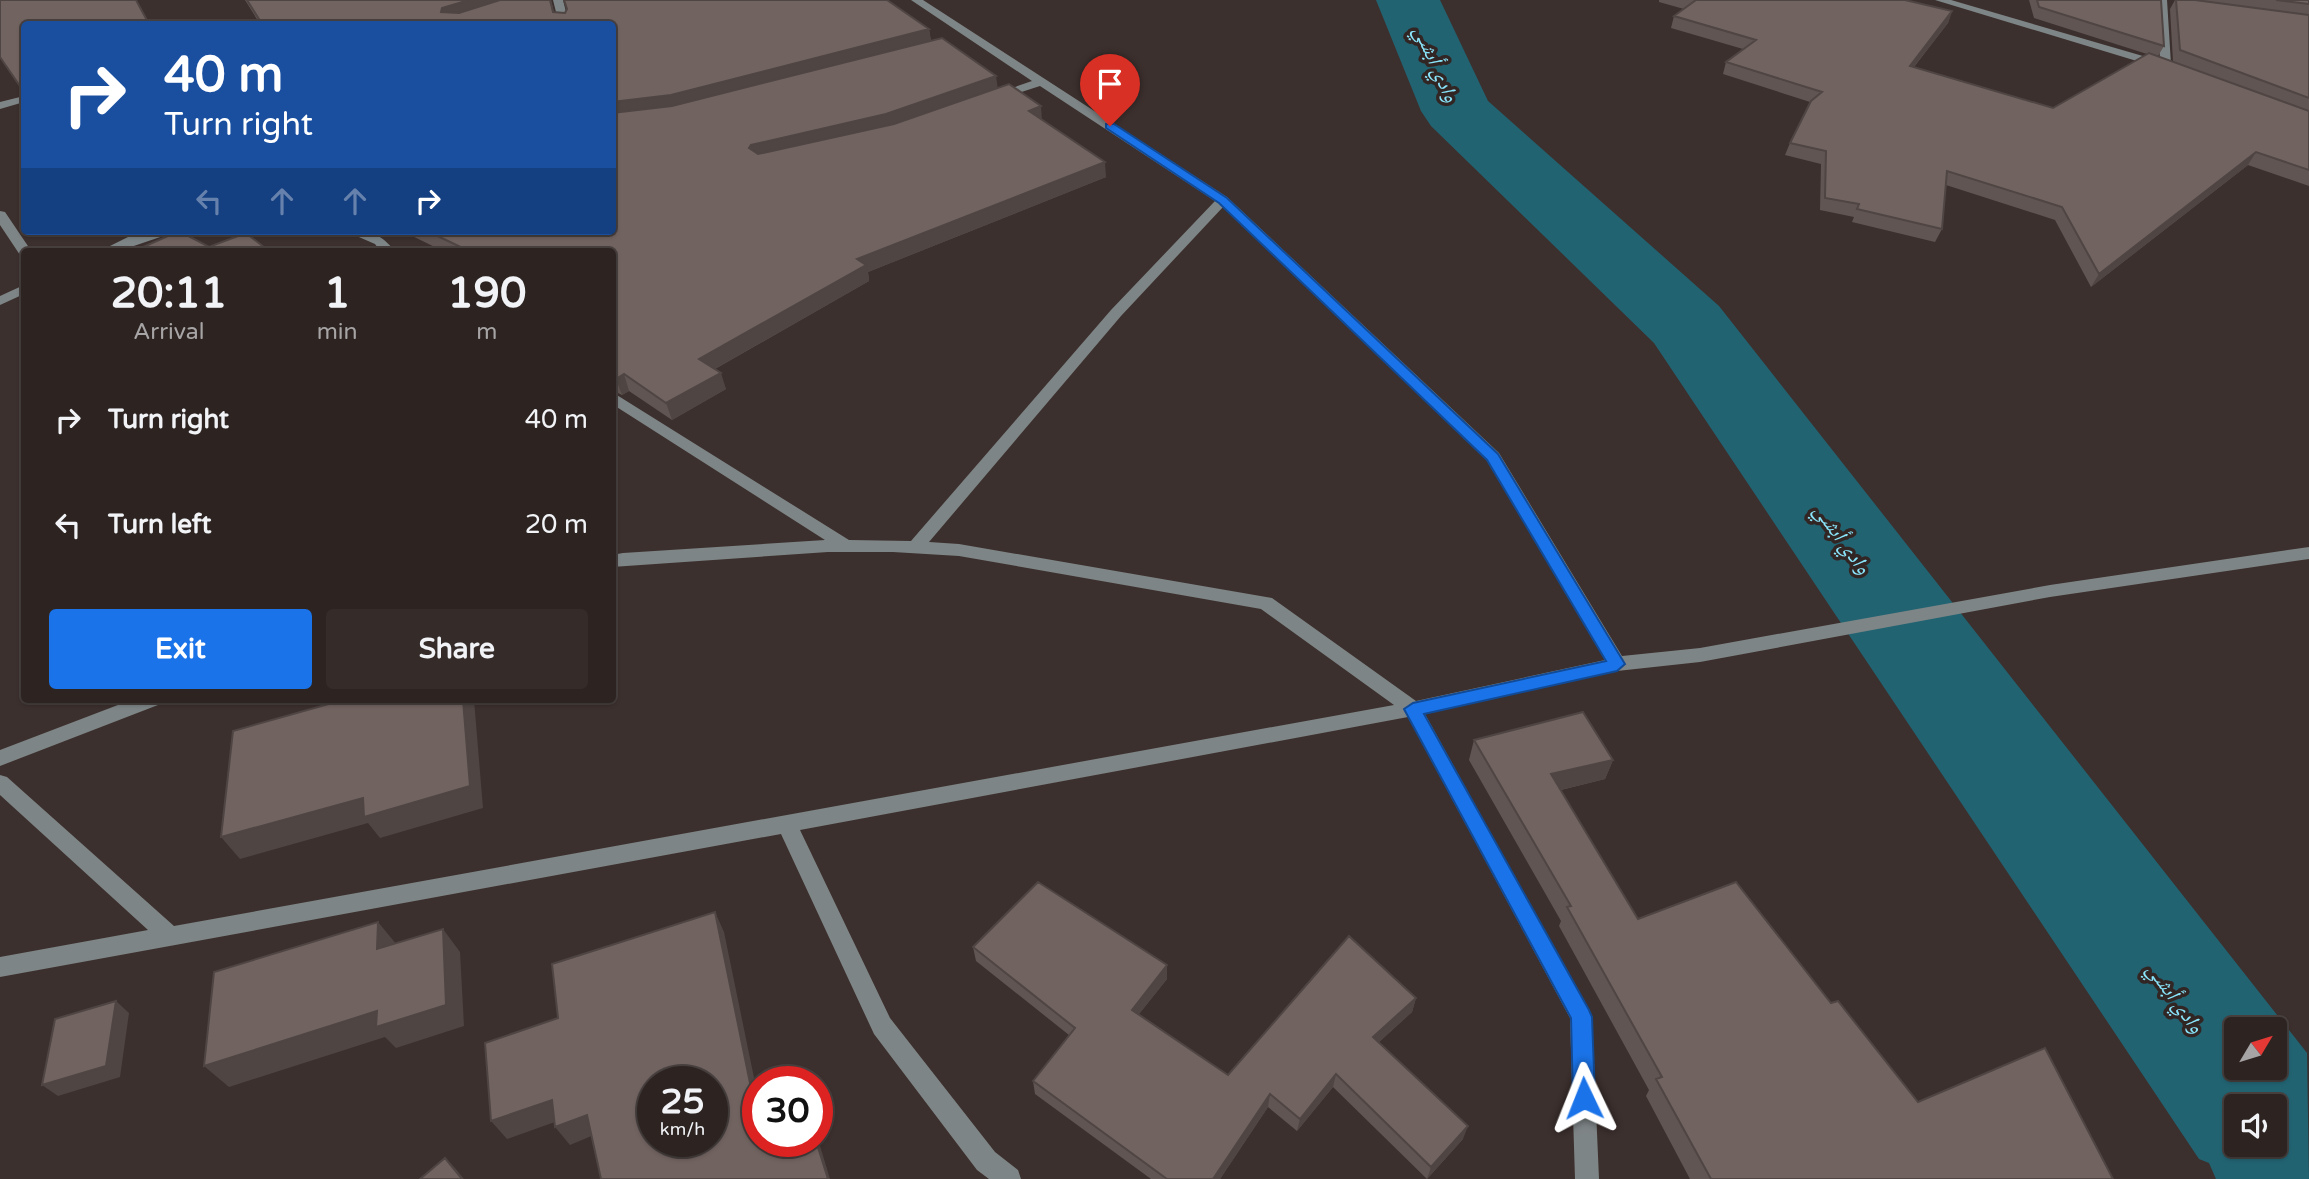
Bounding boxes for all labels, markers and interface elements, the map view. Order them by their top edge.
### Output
water label: وادي أبشي [1405,22,1465,108]
text: 40 m [164,46,283,105]
icon: right [49,49,140,140]
pin [1080,54,1140,126]
icon: arrive [1091,65,1129,103]
text: Turn right [164,106,313,144]
icon: left [190,182,228,220]
icon: ahead [263,182,301,220]
icon: ahead [336,182,374,220]
icon: right [409,182,447,220]
text: 20:11 [111,268,227,319]
text: 1 [324,268,350,319]
text: 190 [447,268,526,319]
text: Arrival [133,318,204,346]
text: min [317,318,358,346]
text: m [476,318,497,346]
icon: right [49,401,87,439]
text: Turn right [108,404,229,435]
text: 40 m [525,404,588,435]
water label: وادي أبشي [1805,498,1877,581]
icon: left [49,506,87,544]
text: Turn left [108,509,211,540]
text: 20 m [525,509,588,540]
button: Exit [49,609,312,689]
button: Share [326,609,588,689]
water label: وادي أبشي [2138,957,2210,1040]
north arrow [2224,1017,2287,1080]
map controls [2224,1017,2287,1157]
position arrow [1547,1061,1621,1135]
speed limit sign: 30 [742,1066,833,1157]
text: 25 [661,1081,704,1123]
button: sound [2224,1094,2287,1157]
text: km/h [660,1118,705,1140]

